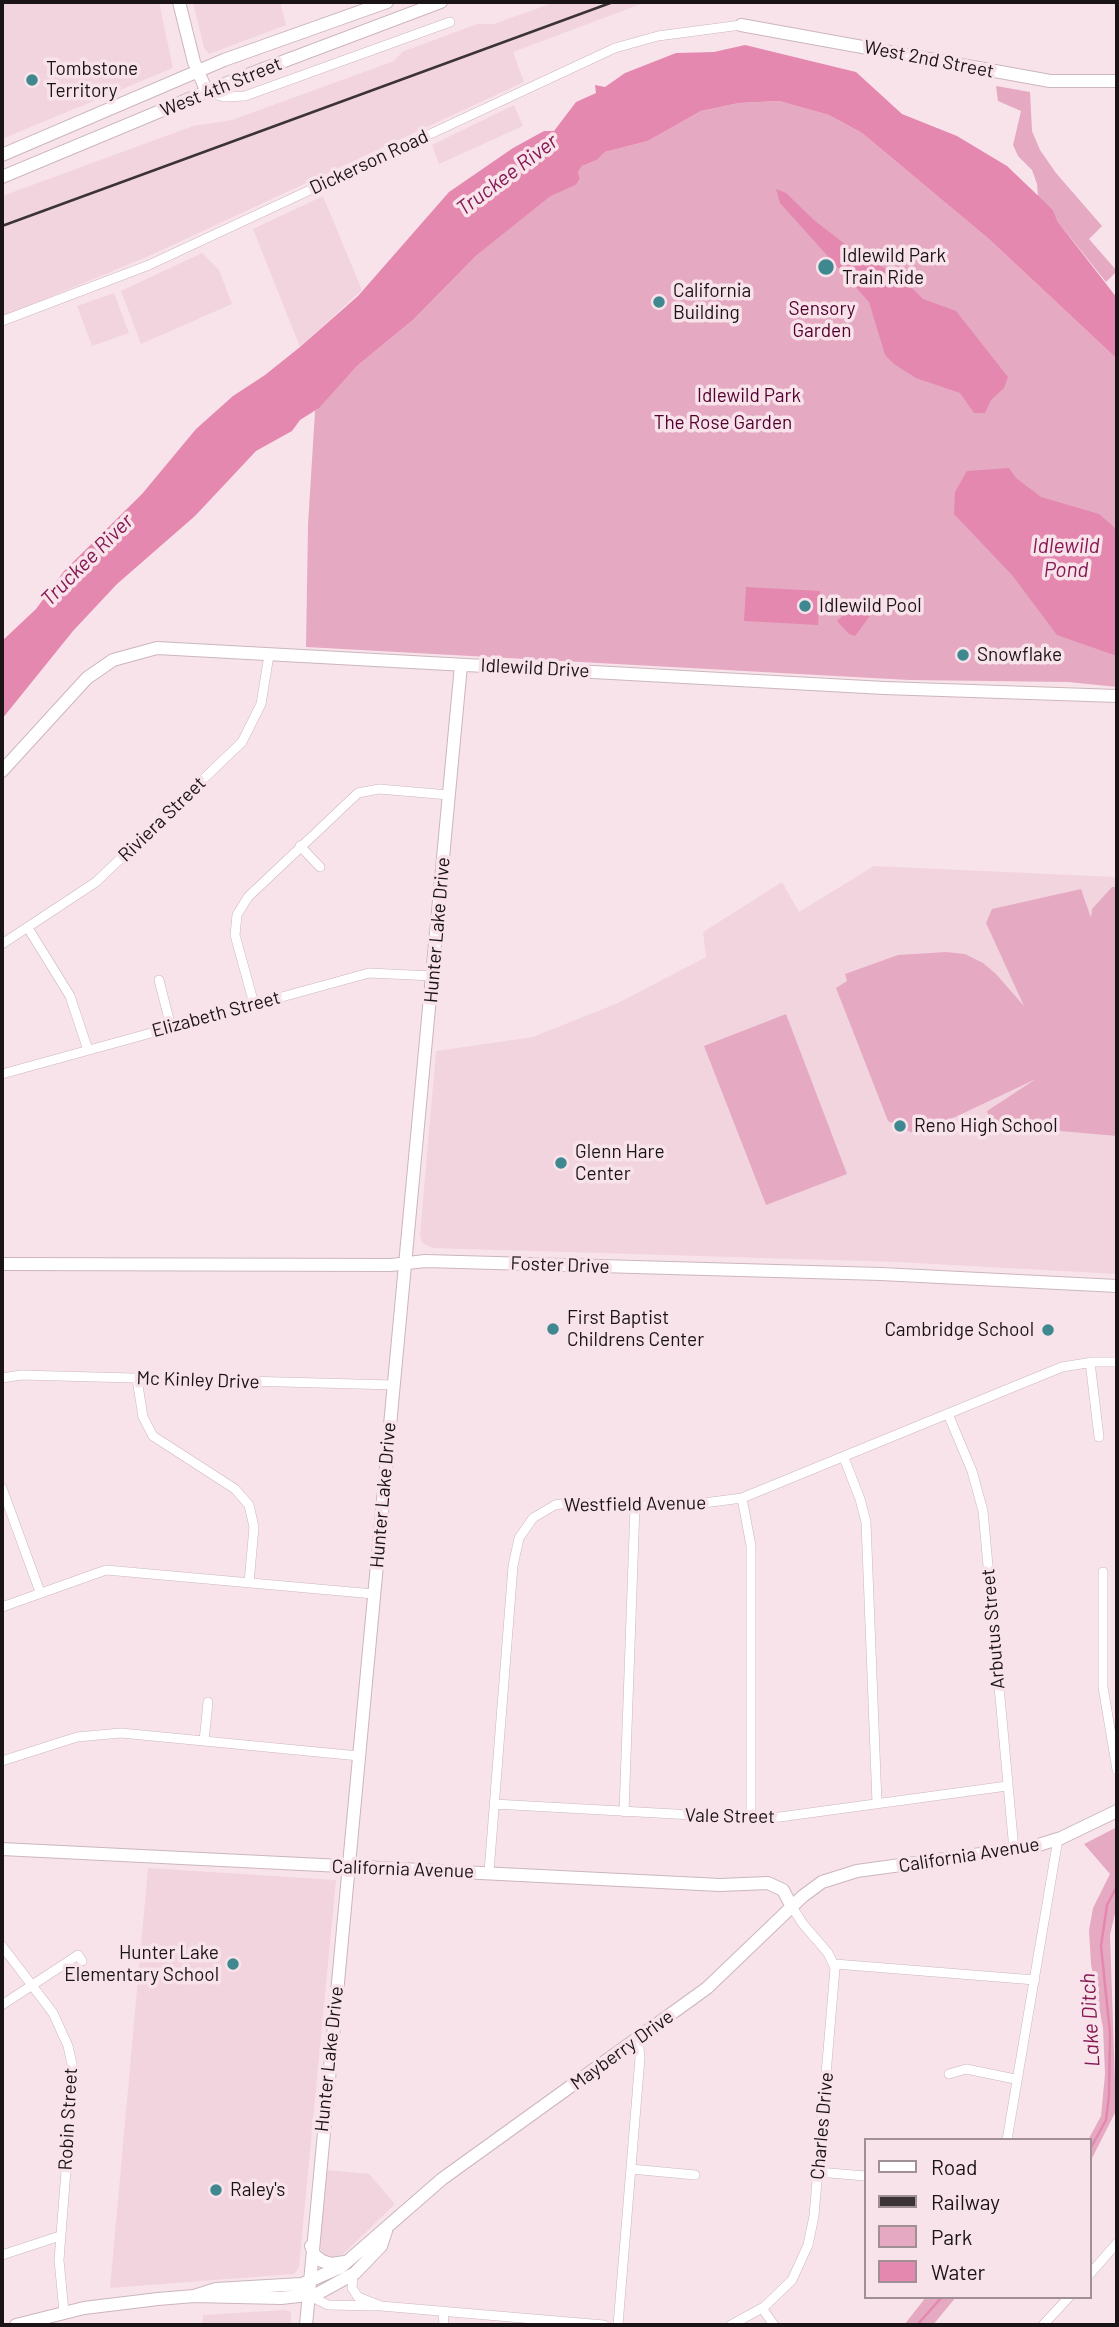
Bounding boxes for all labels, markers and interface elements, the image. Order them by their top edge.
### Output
street label: West 2nd Street [862,35,996,83]
street label: West 4th Street [157,52,285,122]
place label: Tombstone Territory [46,58,138,102]
marker: Tombstone Territory [24,72,40,88]
street label: Dickerson Road [306,125,432,199]
water label: Truckee River [451,129,563,221]
place label: Idlewild Park Train Ride [842,245,946,289]
marker: Idlewild Park Train Ride [816,257,836,277]
place label: California Building [673,280,751,324]
marker: California Building [651,294,667,310]
park label: Sensory Garden [788,298,856,342]
park label: Idlewild Park [697,385,801,407]
park label: The Rose Garden [654,412,792,434]
water label: Truckee River [36,509,138,611]
water label: Idlewild Pond [1032,533,1100,583]
place label: Idlewild Pool [819,595,922,617]
marker: Idlewild Pool [797,598,813,614]
place label: Snowflake [977,644,1062,666]
marker: Snowflake [955,647,971,663]
street label: Idlewild Drive [480,654,590,682]
street label: Riviera Street [114,772,210,866]
street label: Hunter Lake Drive [419,856,455,1004]
street label: Elizabeth Street [149,986,283,1042]
place label: Reno High School [914,1115,1058,1137]
marker: Reno High School [892,1118,908,1134]
place label: Glenn Hare Center [575,1141,665,1185]
marker: Glenn Hare Center [553,1155,569,1171]
street label: Foster Drive [510,1252,610,1278]
place label: First Baptist Childrens Center [567,1307,704,1351]
place label: Cambridge School [884,1319,1034,1341]
marker: First Baptist Childrens Center [545,1321,561,1337]
marker: Cambridge School [1040,1322,1056,1338]
street label: Mc Kinley Drive [136,1366,260,1394]
street label: Hunter Lake Drive [365,1421,401,1569]
street label: Westfield Avenue [564,1491,706,1517]
street label: Arbutus Street [976,1568,1010,1690]
street label: Vale Street [685,1804,775,1828]
street label: California Avenue [897,1833,1041,1877]
street label: California Avenue [331,1855,475,1883]
place label: Hunter Lake Elementary School [64,1942,219,1986]
marker: Hunter Lake Elementary School [225,1956,241,1972]
water label: Lake Ditch [1075,1972,1105,2068]
street label: Hunter Lake Drive [310,1985,348,2133]
street label: Mayberry Drive [566,2005,678,2095]
street label: Robin Street [54,2067,82,2171]
street label: Charles Drive [806,2071,838,2181]
legend [864,2138,1091,2299]
text: Road [931,2154,977,2179]
place label: Raley's [230,2179,285,2201]
marker: Raley's [208,2182,224,2198]
text: Railway [931,2189,1000,2214]
text: Park [931,2224,972,2249]
text: Water [931,2259,985,2284]

